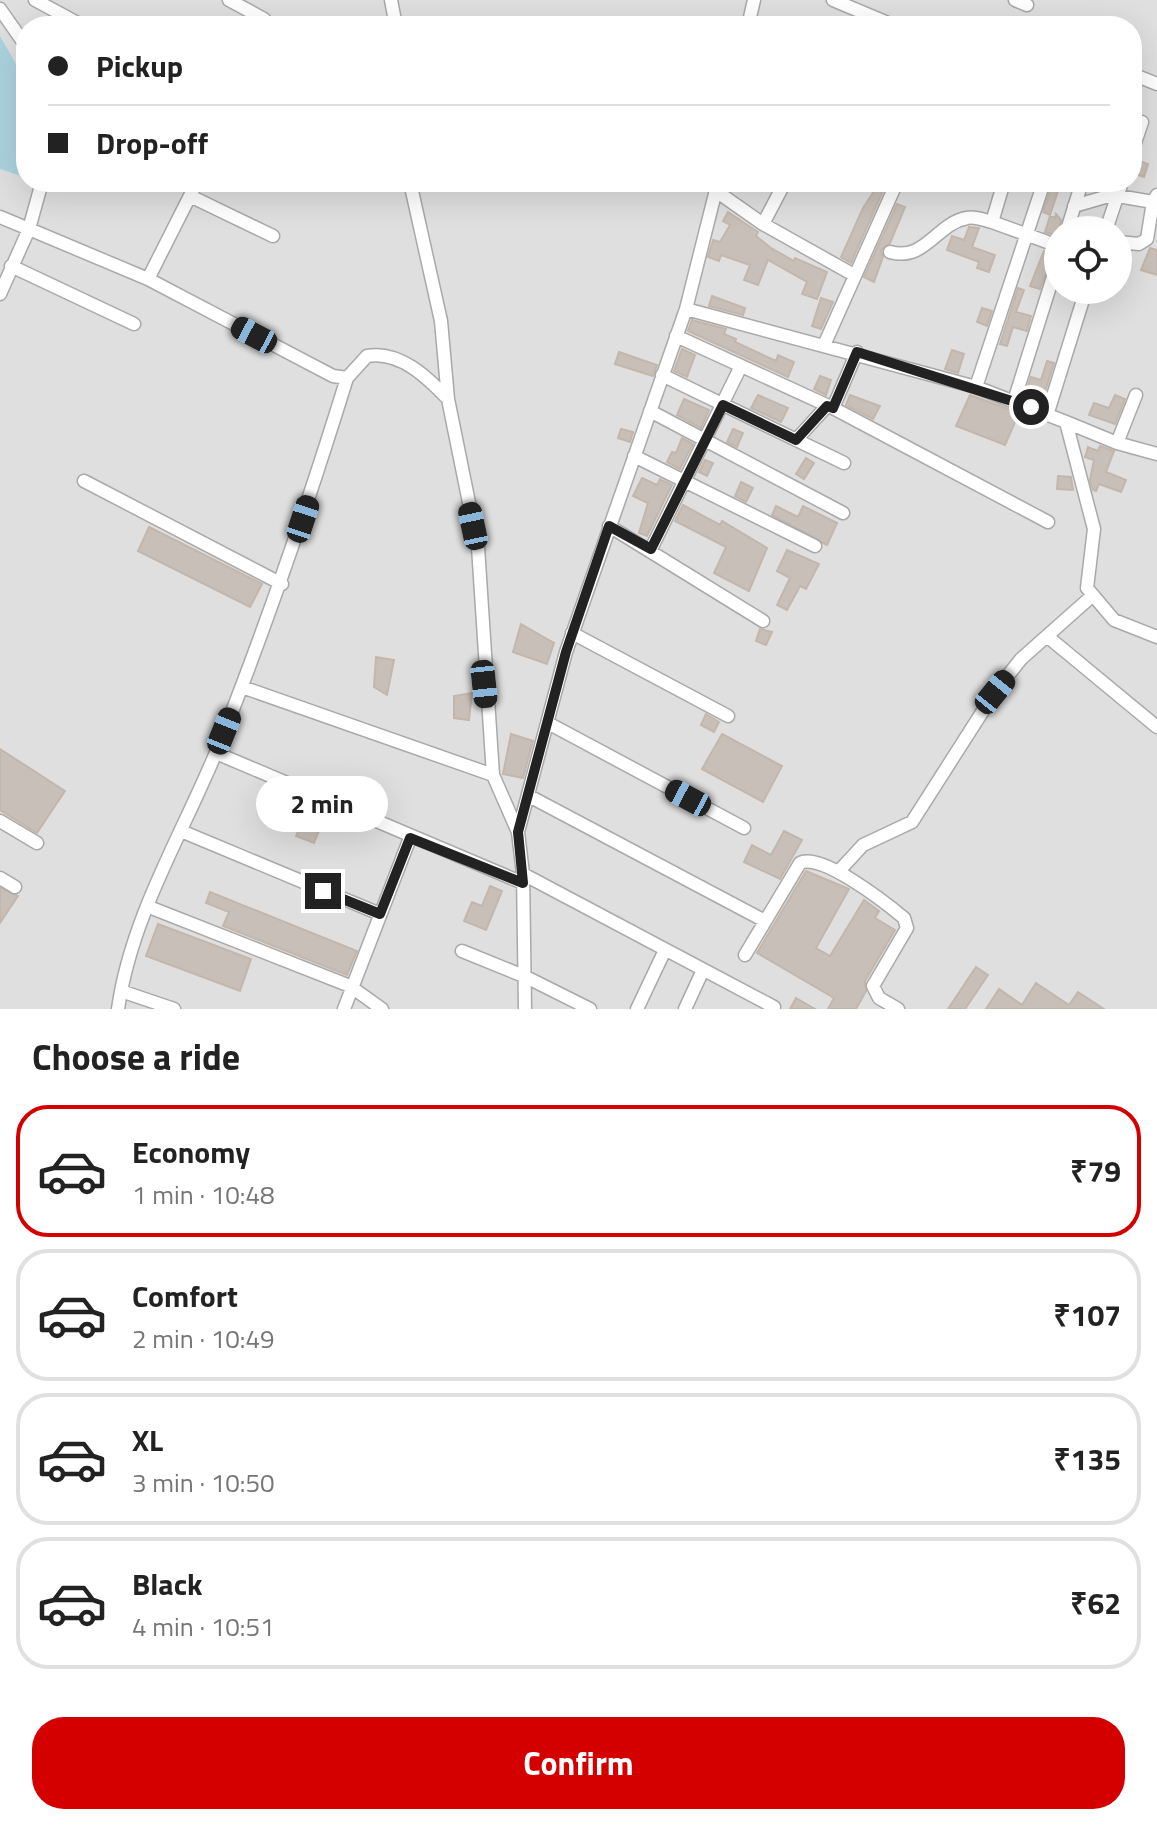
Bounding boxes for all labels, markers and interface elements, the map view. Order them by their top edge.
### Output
text: Pickup [96,43,183,89]
text: Drop-off [96,120,208,166]
map controls [1044,216,1132,304]
button: locate [1044,216,1132,304]
car [227,313,281,357]
route start [1013,389,1049,425]
car [284,492,322,546]
car [456,500,490,552]
car [470,659,498,709]
car [971,666,1019,718]
car [204,704,244,758]
callout: 2 min [257,775,389,831]
car [661,776,715,820]
text: 2 min [290,784,354,823]
route end [305,873,341,909]
text: Choose a ride [32,1029,240,1084]
text: Economy [132,1129,250,1175]
icon: car [36,1135,108,1207]
text: ₹79 [1070,1148,1121,1194]
text: 1 min · 10:48 [132,1175,275,1214]
text: Comfort [132,1273,238,1319]
icon: car [36,1279,108,1351]
text: ₹107 [1053,1292,1121,1338]
text: 2 min · 10:49 [132,1319,275,1358]
text: XL [132,1417,163,1463]
icon: car [36,1423,108,1495]
text: ₹135 [1053,1436,1121,1482]
text: 3 min · 10:50 [132,1463,275,1502]
text: Black [132,1561,203,1607]
icon: car [36,1567,108,1639]
text: ₹62 [1070,1580,1121,1626]
text: 4 min · 10:51 [132,1607,275,1646]
button: Confirm [32,1717,1125,1809]

